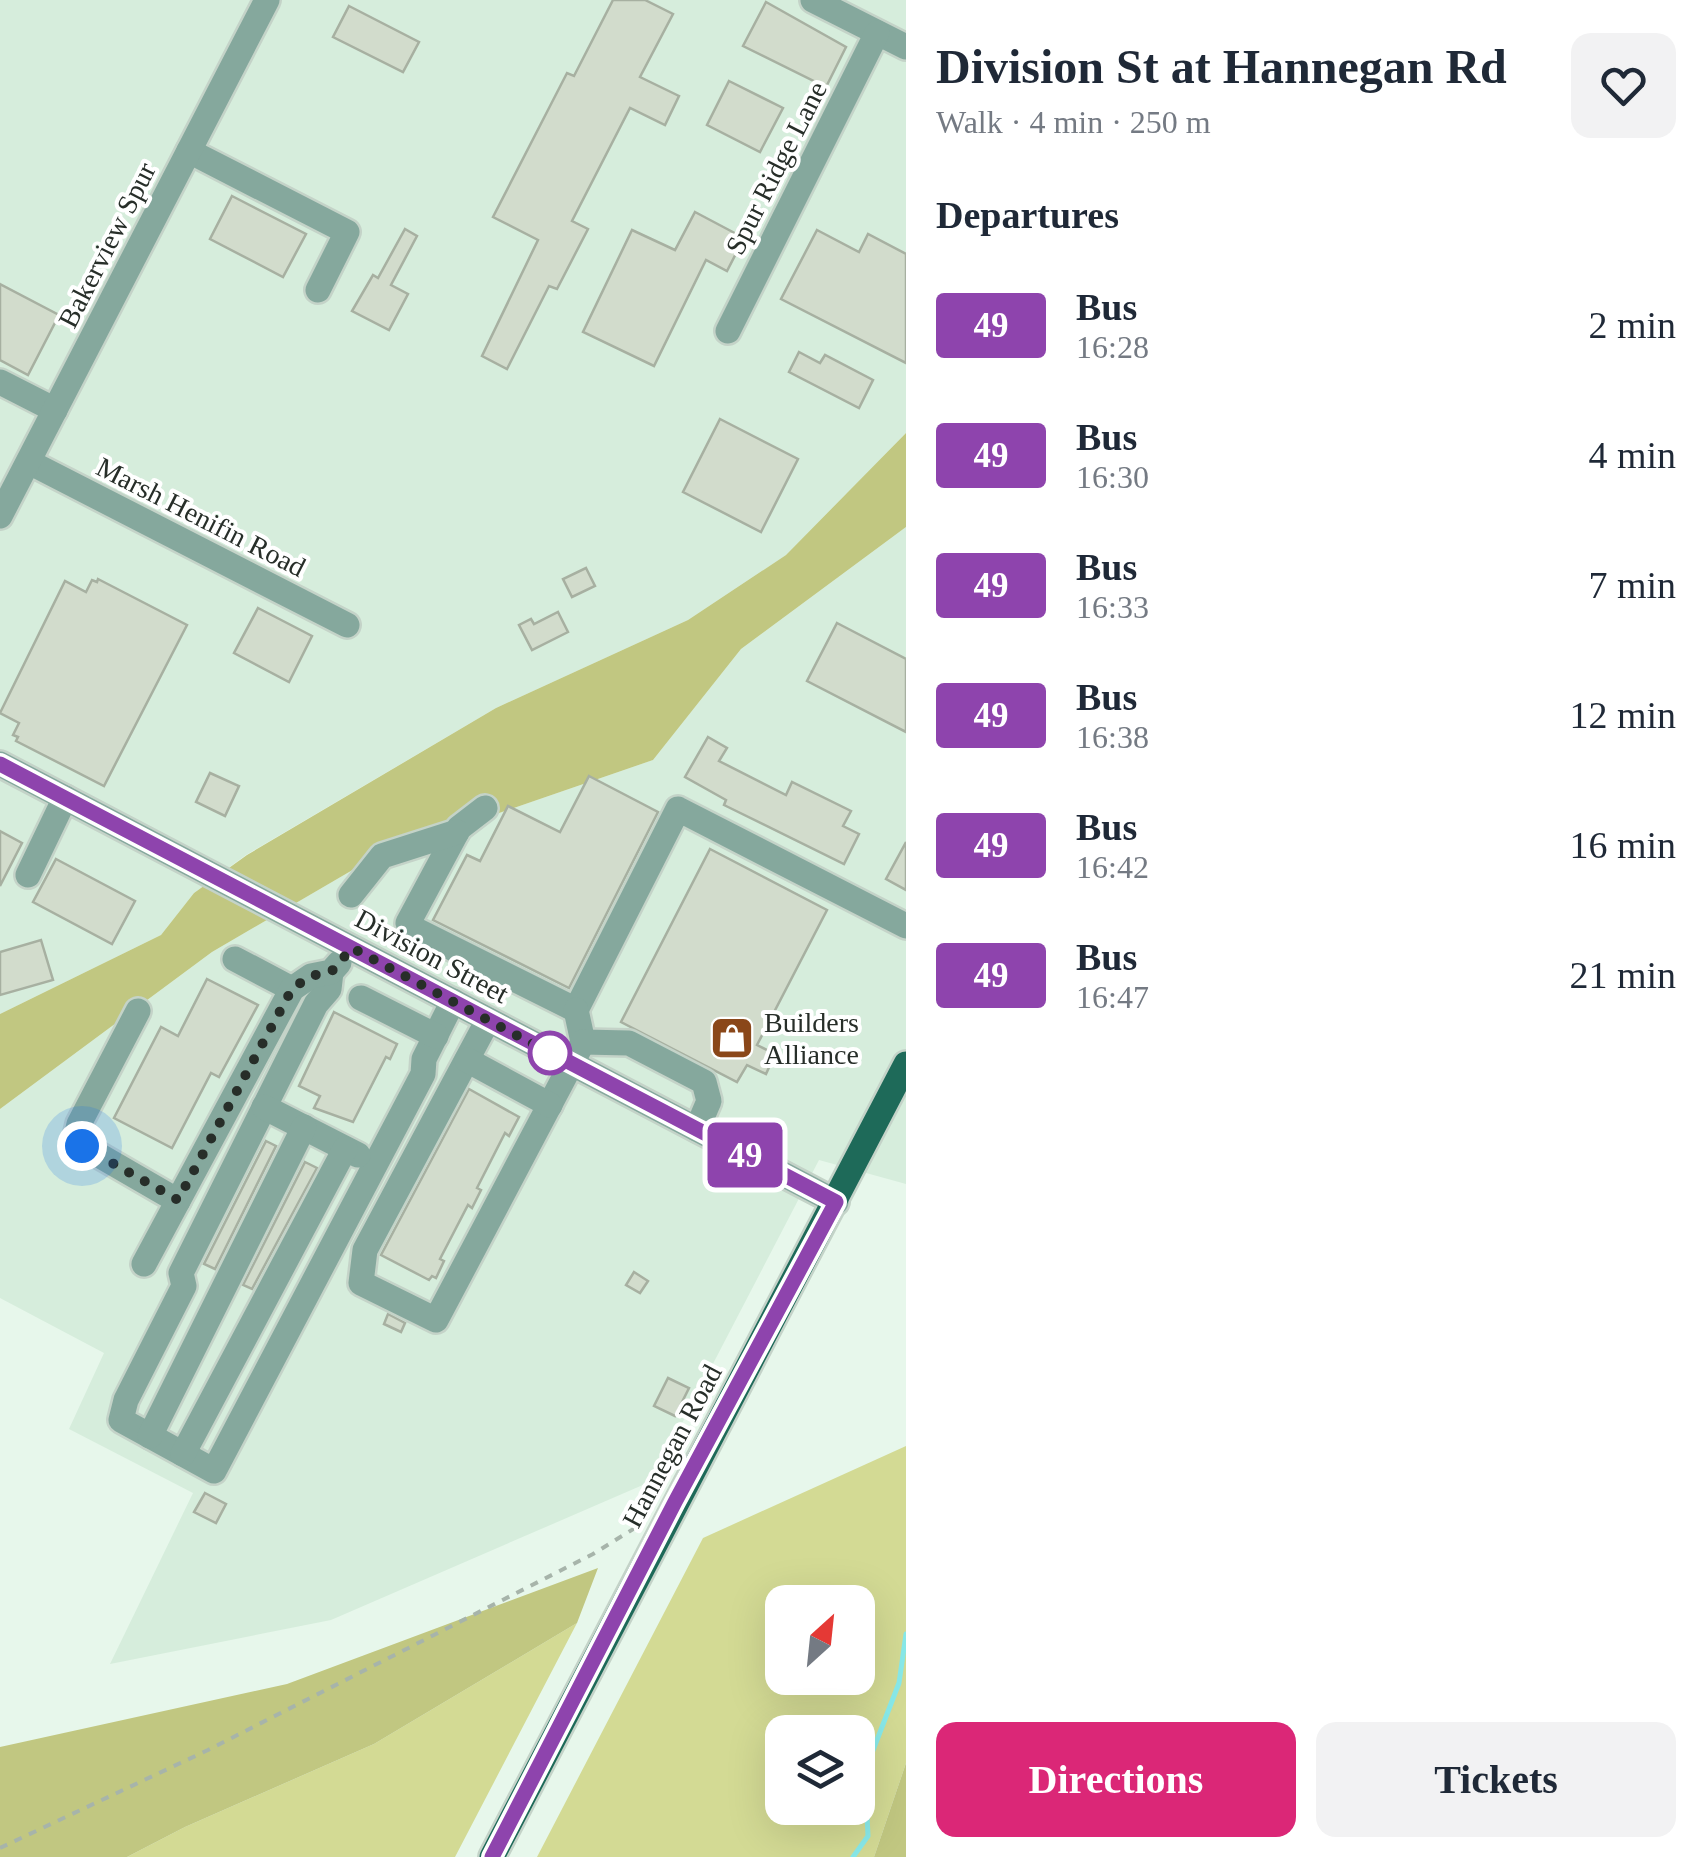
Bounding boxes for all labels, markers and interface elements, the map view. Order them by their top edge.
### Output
button: heart [1571,33,1676,138]
text: Division St at Hannegan Rd [936,40,1507,93]
street label: Spur Ridge Lane [719,76,833,260]
text: Walk · 4 min · 250 m [936,104,1211,140]
street label: Bakerview Spur [52,157,162,333]
text: Departures [936,194,1119,236]
text: Bus [1076,286,1137,328]
text: 2 min [1588,304,1676,346]
text: 49 [974,306,1009,345]
text: 16:28 [1076,329,1149,365]
text: Bus [1076,416,1137,458]
text: 4 min [1588,434,1676,476]
text: 49 [974,436,1009,475]
street label: Marsh Henifin Road [91,451,311,583]
text: 16:30 [1076,459,1149,495]
text: Bus [1076,546,1137,588]
text: 7 min [1588,564,1676,606]
text: 49 [974,566,1009,605]
text: 16:33 [1076,589,1149,625]
text: Bus [1076,676,1137,718]
text: 12 min [1569,694,1676,736]
text: 49 [974,696,1009,735]
text: 16:38 [1076,719,1149,755]
text: Bus [1076,806,1137,848]
text: 16 min [1569,824,1676,866]
text: 49 [974,826,1009,865]
text: 16:42 [1076,849,1149,885]
street label: Division Street [350,903,514,1009]
text: Bus [1076,936,1137,978]
text: 21 min [1569,954,1676,996]
text: 49 [974,956,1009,995]
text: 16:47 [1076,979,1149,1015]
place label: Builders Alliance [764,1007,859,1070]
shop icon: Builders Alliance [709,1015,755,1061]
unlabelled marker [529,1032,571,1074]
your location [57,1121,107,1171]
line badge: 49 [700,1122,790,1188]
text: 49 [728,1136,763,1175]
street label: Hannegan Road [616,1359,728,1533]
north arrow [765,1585,875,1695]
map controls [765,1585,875,1825]
button: layers [765,1715,875,1825]
button: Directions [936,1722,1296,1837]
button: Tickets [1316,1722,1676,1837]

